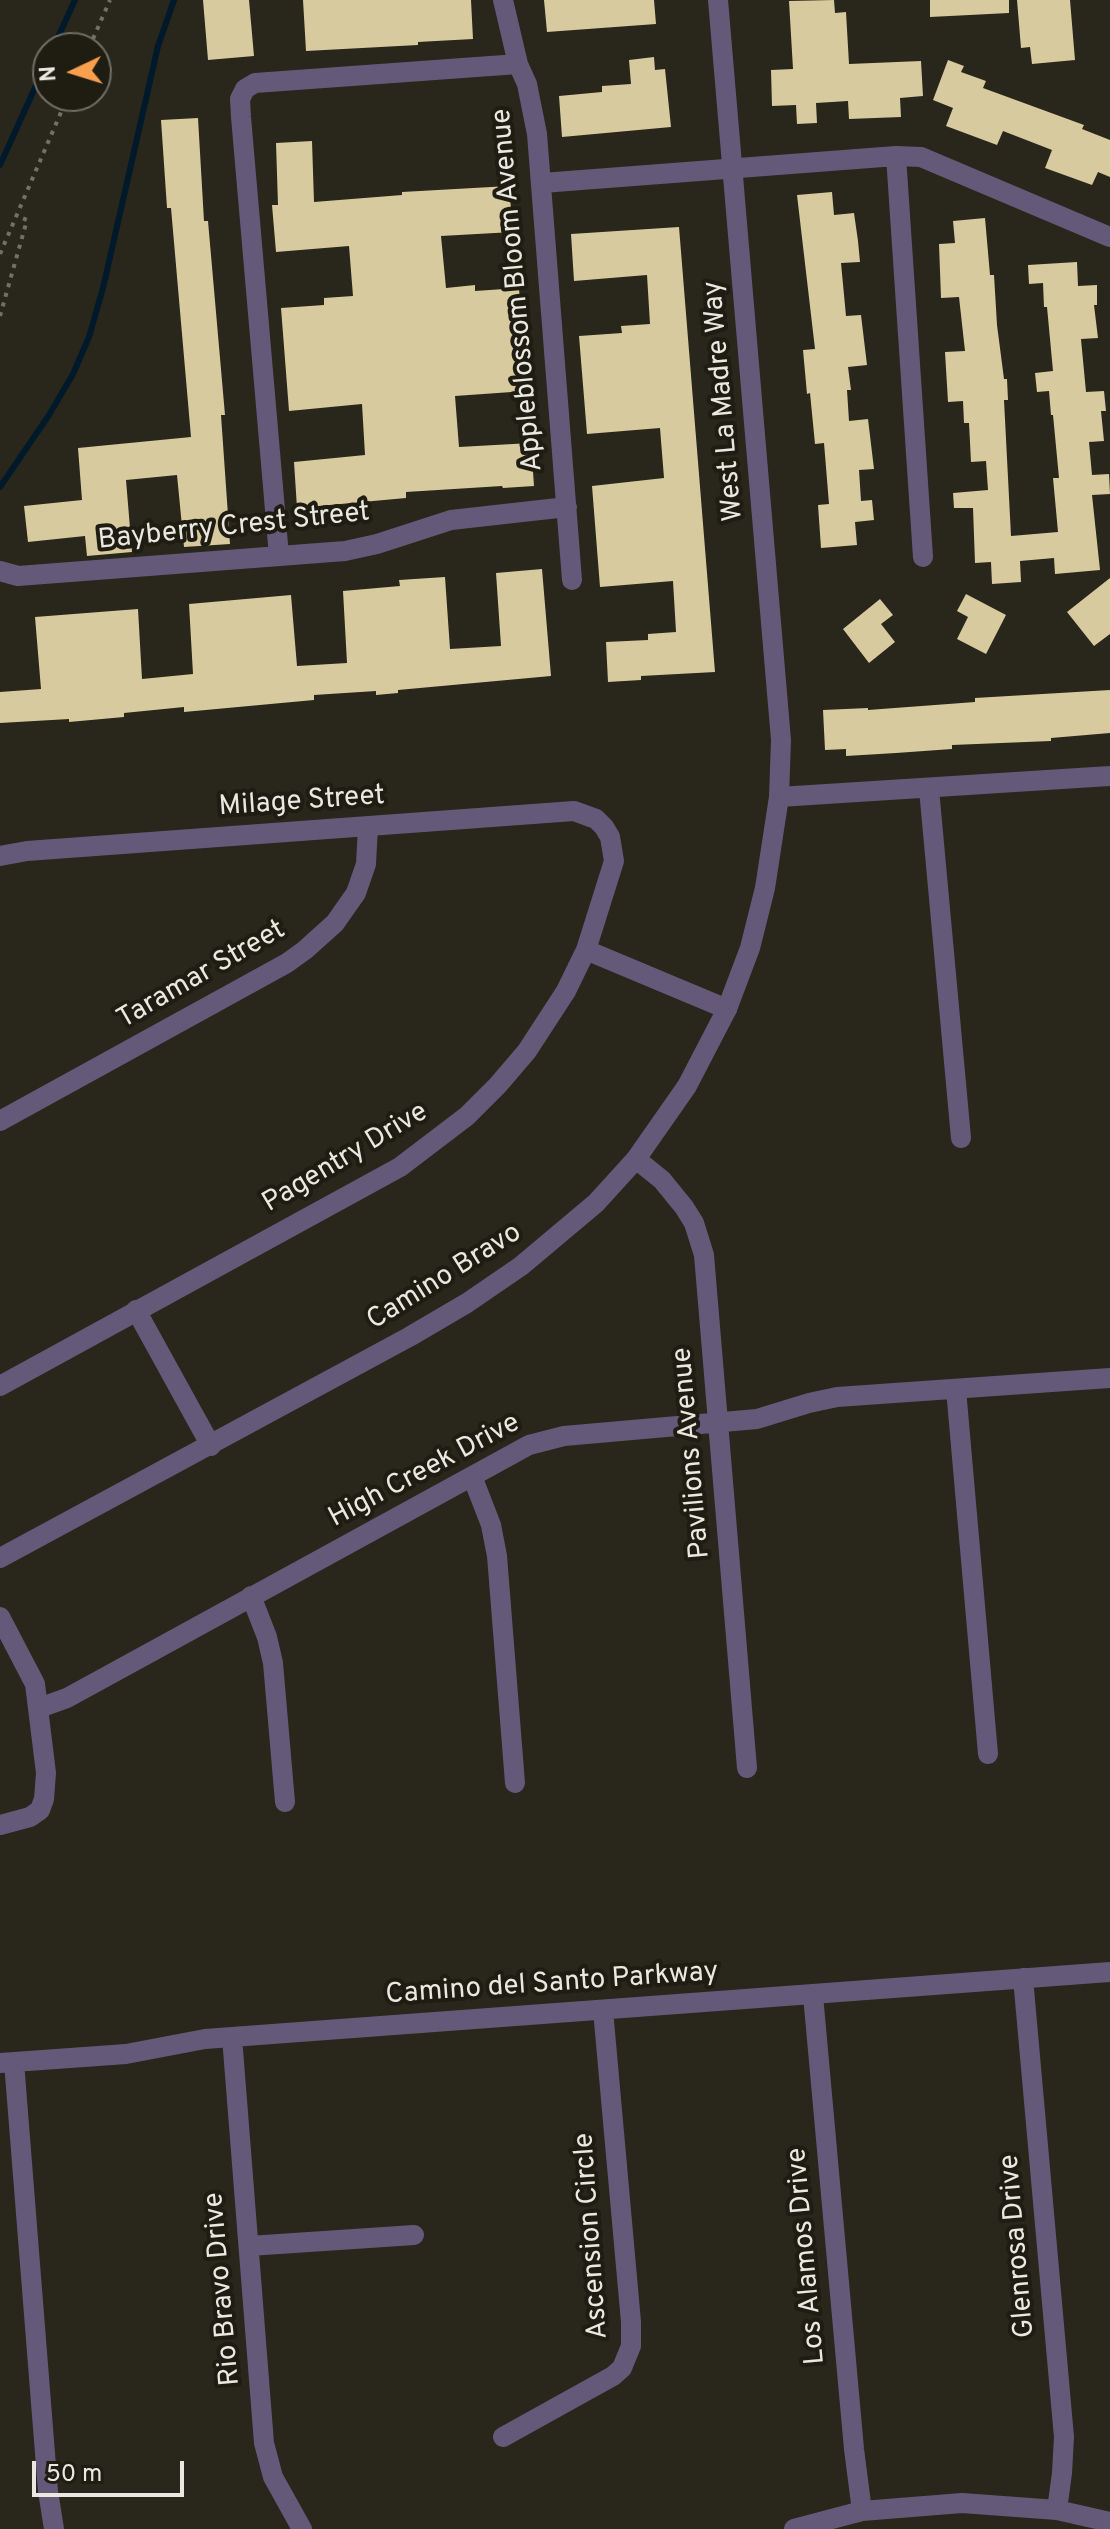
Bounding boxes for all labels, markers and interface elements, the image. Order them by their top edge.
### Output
north arrow [32,32,112,112]
text: N [36,65,64,82]
street label: Appleblossom Bloom Avenue [486,107,552,473]
street label: West La Madre Way [698,279,752,523]
street label: Bayberry Crest Street [96,497,372,559]
street label: Milage Street [218,780,386,826]
street label: Taramar Street [112,914,292,1038]
street label: Pagentry Drive [257,1096,435,1222]
street label: Camino Bravo [362,1217,528,1339]
street label: Pavilions Avenue [667,1346,719,1560]
street label: High Creek Drive [324,1408,526,1536]
street label: Camino del Santo Parkway [385,1957,719,2013]
street label: Ascension Circle [569,2132,617,2340]
street label: Los Alamos Drive [782,2146,834,2366]
street label: Glenrosa Drive [994,2153,1044,2339]
street label: Rio Bravo Drive [199,2191,249,2387]
scale bar [36,2445,188,2495]
text: 50 m [46,2460,102,2490]

